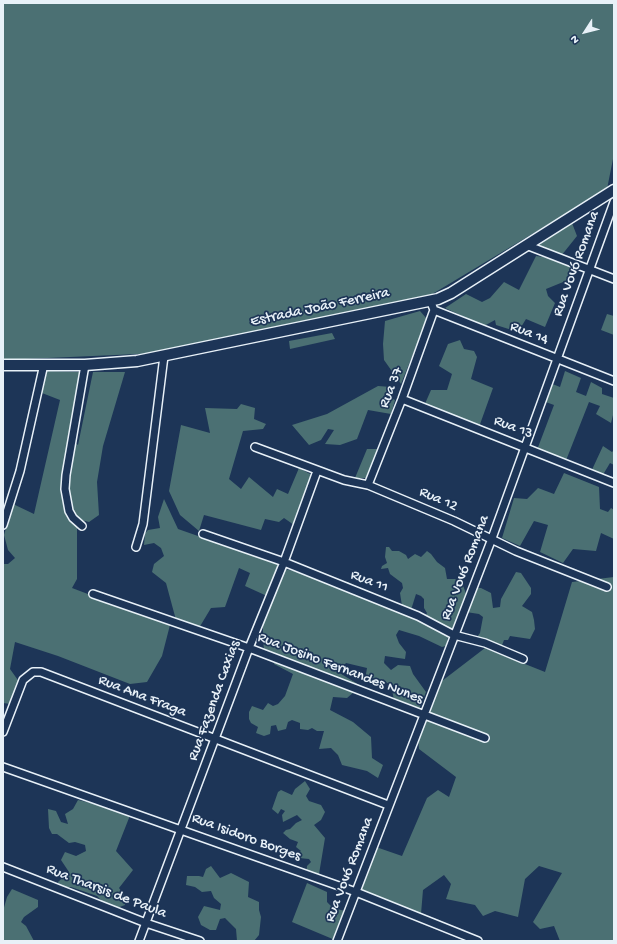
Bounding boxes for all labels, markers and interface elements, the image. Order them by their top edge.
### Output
north arrow [565,12,605,52]
text: N [568,33,582,45]
street label: Rua Vovó Romana [550,209,604,319]
street label: Estrada João Ferreira [249,285,391,331]
street label: Rua 14 [507,318,551,350]
street label: Rua 37 [376,365,408,411]
street label: Rua 13 [491,412,535,444]
street label: Rua 12 [416,484,460,516]
street label: Rua Vovó Romana [438,513,494,623]
street label: Rua 11 [348,567,390,597]
street label: Rua Josino Fernandes Nunes [255,629,425,709]
street label: Rua Fazenda Caxias [185,639,245,763]
street label: Rua Ana Fraga [95,672,189,722]
street label: Rua Isidoro Borges [189,810,303,866]
street label: Rua Vovó Romana [322,815,378,925]
street label: Rua Tharsis de Paula [43,861,169,923]

